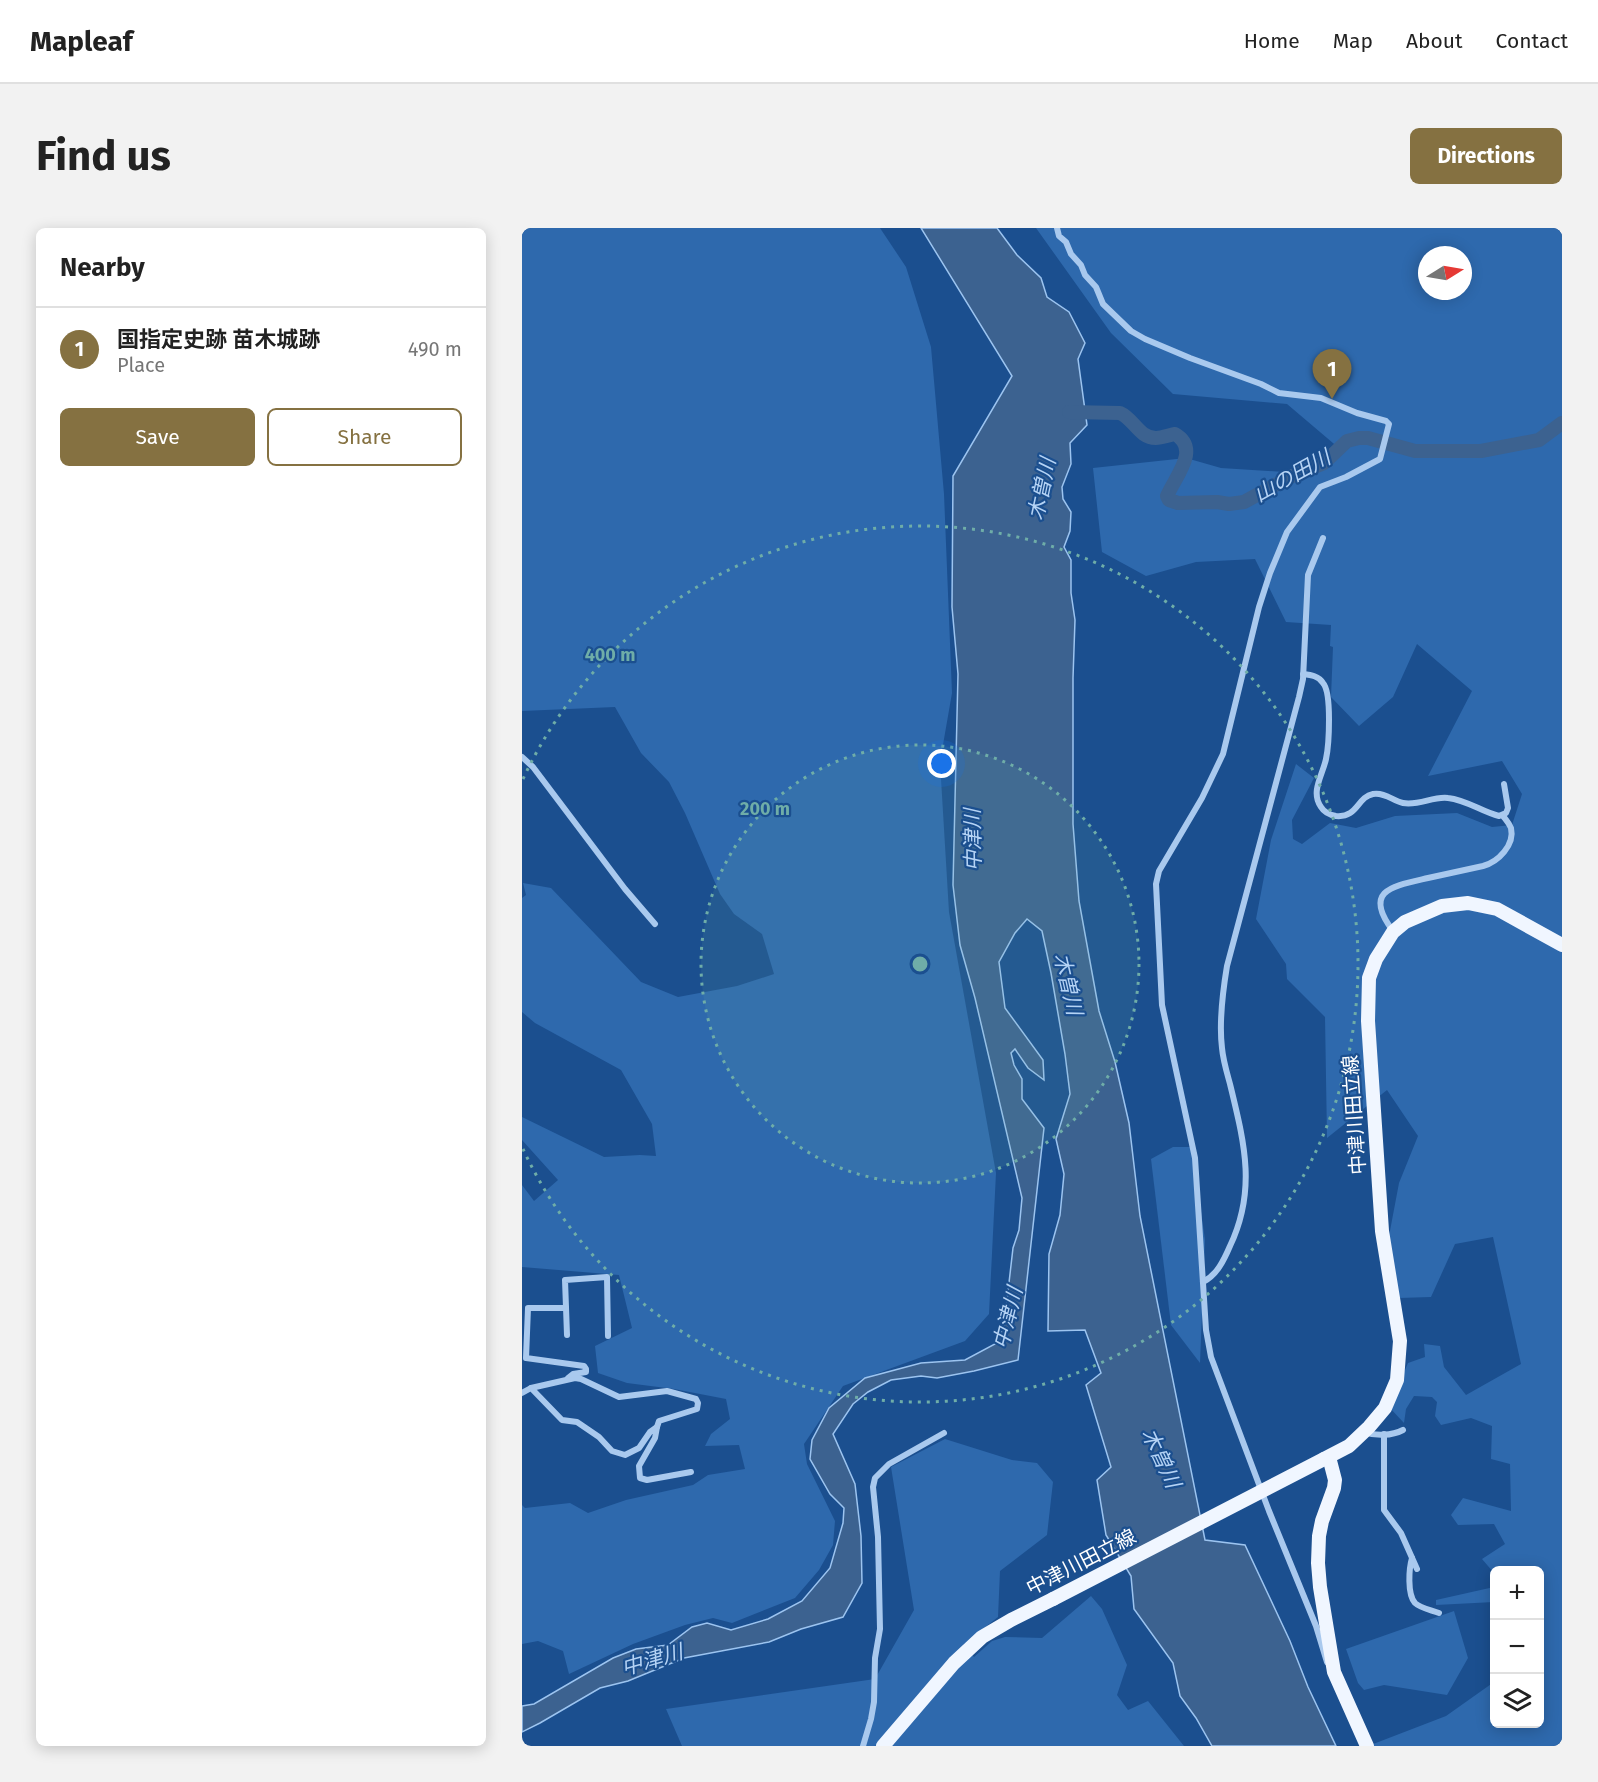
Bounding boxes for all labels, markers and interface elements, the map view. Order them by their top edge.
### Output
text: Mapleaf [30,25,133,58]
text: Home [1244,28,1300,54]
text: Map [1333,28,1373,54]
text: About [1406,28,1463,54]
text: Contact [1496,28,1568,54]
button: Directions [1410,128,1562,184]
text: Find us [36,131,171,181]
north arrow [1418,246,1472,300]
text: Nearby [60,252,145,283]
text: 国指定史跡 苗木城跡 [117,326,320,353]
text: 1 [75,337,84,361]
text: 490 m [408,337,462,361]
pin: 1 [1312,350,1352,399]
text: Place [117,353,165,377]
button: Save [60,408,255,466]
button: Share [267,408,462,466]
water label: 山の田川 [1249,443,1337,508]
water label: 木曽川 [1023,454,1062,523]
text: 400 m [585,644,635,666]
your location [927,749,956,778]
text: 200 m [740,798,790,820]
water label: 中津川 [959,806,987,872]
water label: 木曽川 [1048,950,1088,1020]
centre of rings [910,954,930,974]
street label: 中津川田立線 [1338,1054,1370,1176]
water label: 中津川 [988,1282,1029,1352]
water label: 木曽川 [1136,1424,1187,1494]
street label: 中津川田立線 [1022,1524,1140,1600]
map controls [1490,1566,1544,1728]
button: + [1490,1566,1544,1620]
button: − [1490,1620,1544,1674]
water label: 中津川 [618,1638,688,1681]
button: layers [1490,1674,1544,1728]

